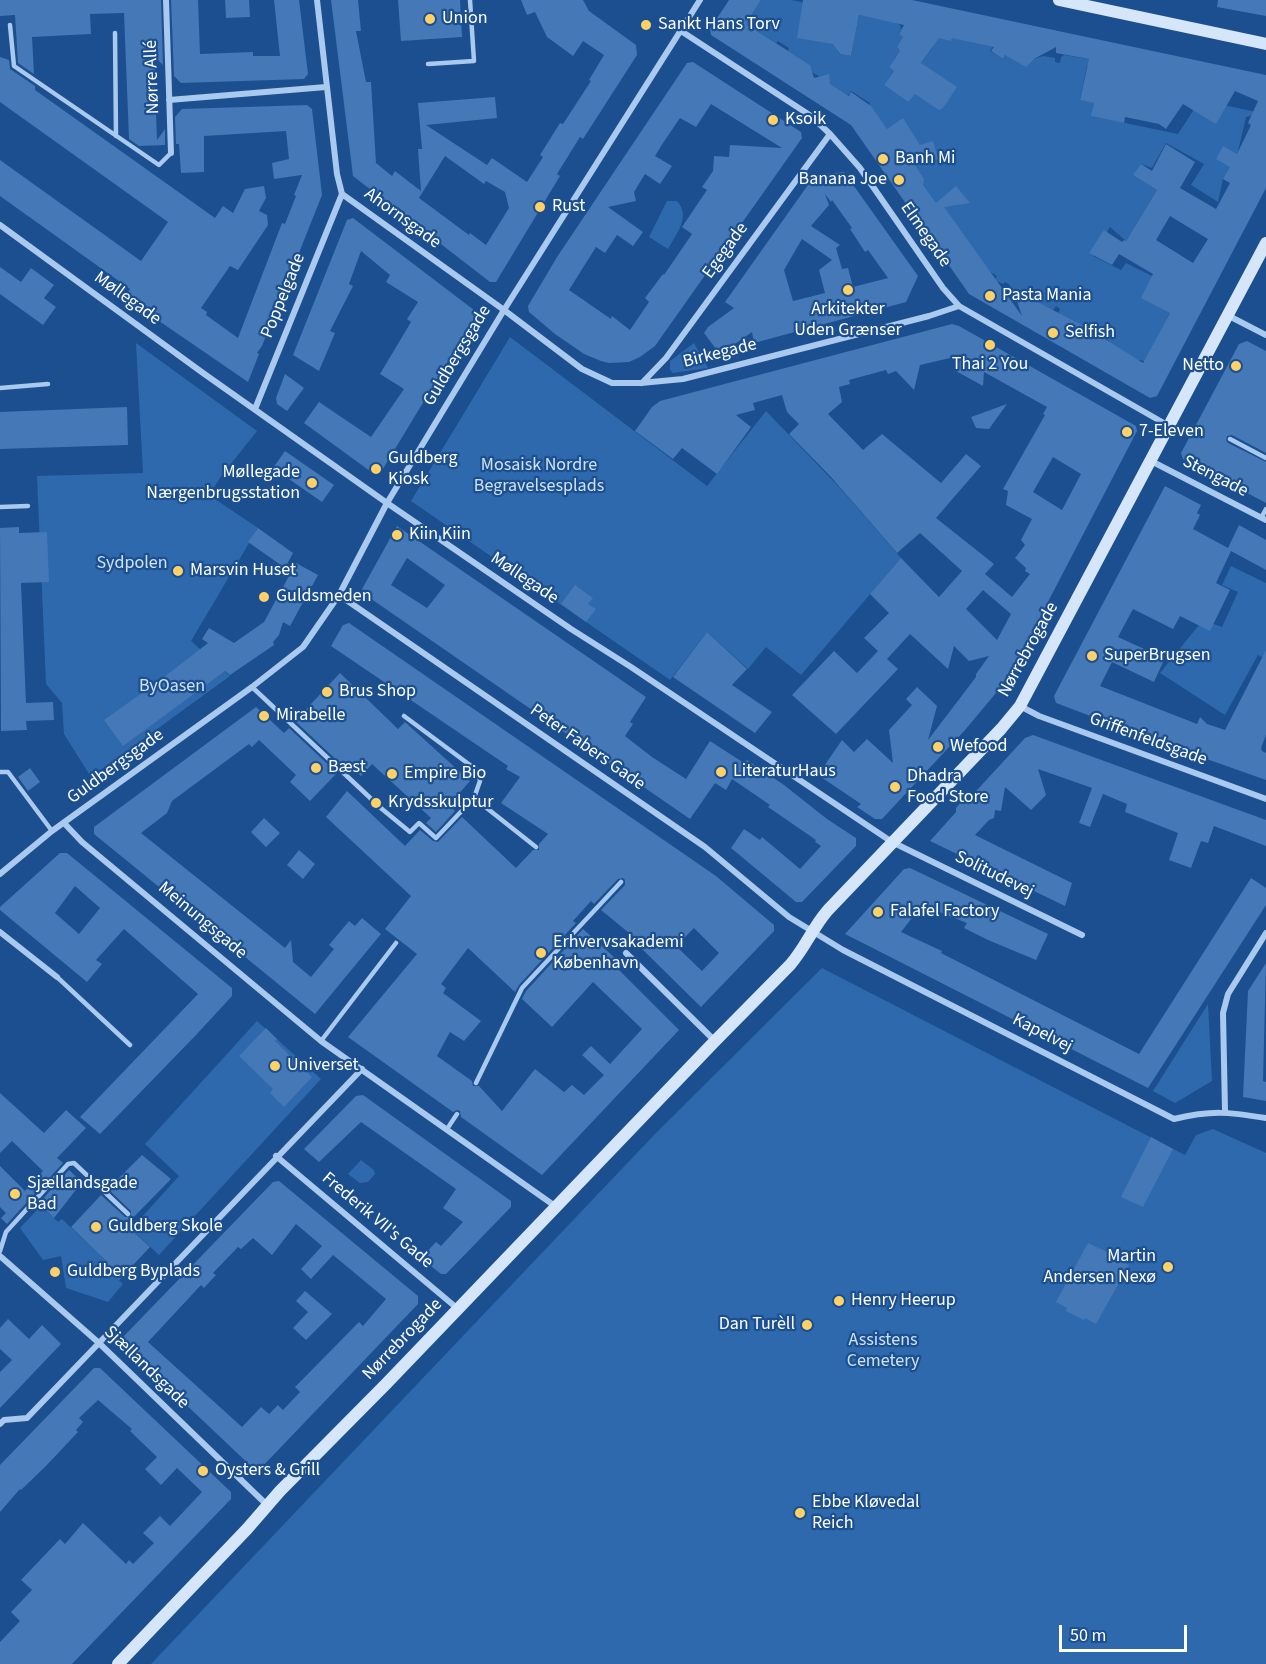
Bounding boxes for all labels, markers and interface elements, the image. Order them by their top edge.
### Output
place label: Union [442,8,487,30]
marker: Union [423,12,437,26]
place label: Sankt Hans Torv [658,14,780,36]
marker: Sankt Hans Torv [639,18,653,32]
street label: Nørre Allé [141,40,165,114]
place label: Ksoik [785,109,826,131]
marker: Ksoik [766,113,780,127]
place label: Banh Mi [895,148,955,170]
marker: Banh Mi [876,152,890,166]
place label: Banana Joe [799,169,887,191]
marker: Banana Joe [892,173,906,187]
street label: Ahornsgade [359,184,445,254]
place label: Rust [552,196,585,218]
street label: Elmegade [895,198,955,272]
marker: Rust [533,200,547,214]
street label: Egegade [699,219,753,283]
street label: Poppelgade [257,250,311,342]
street label: Møllegade [89,267,165,331]
marker: Arkitekter Uden Grænser [841,283,855,297]
place label: Pasta Mania [1002,285,1092,307]
marker: Pasta Mania [983,289,997,303]
place label: Arkitekter Uden Grænser [794,299,902,342]
street label: Guldbergsgade [419,302,497,410]
place label: Selfish [1065,322,1115,344]
marker: Selfish [1046,326,1060,340]
street label: Birkegade [681,334,759,374]
marker: Thai 2 You [983,338,997,352]
place label: Thai 2 You [952,354,1028,376]
place label: Netto [1182,355,1224,377]
marker: Netto [1229,359,1243,373]
place label: 7-Eleven [1139,421,1204,443]
marker: 7-Eleven [1120,425,1134,439]
place label: Guldberg Kiosk [388,448,457,490]
street label: Stengade [1179,451,1251,503]
park label: Mosaisk Nordre Begravelsesplads [474,455,604,498]
place label: Møllegade Nærgenbrugsstation [146,462,300,504]
marker: Guldberg Kiosk [369,462,383,476]
marker: Møllegade Nærgenbrugsstation [305,476,319,490]
place label: Kiin Kiin [409,524,471,546]
marker: Kiin Kiin [390,528,404,542]
street label: Møllegade [486,548,562,610]
park label: Sydpolen [96,553,168,575]
place label: Marsvin Huset [190,560,296,582]
marker: Marsvin Huset [171,564,185,578]
place label: Guldsmeden [276,586,372,608]
marker: Guldsmeden [257,590,271,604]
street label: Nørrebrogade [994,599,1064,701]
place label: SuperBrugsen [1104,645,1211,667]
marker: SuperBrugsen [1085,649,1099,663]
park label: ByOasen [139,676,205,698]
place label: Brus Shop [339,681,416,703]
marker: Brus Shop [320,685,334,699]
street label: Peter Fabers Gade [525,700,649,796]
place label: Mirabelle [276,705,345,727]
marker: Mirabelle [257,709,271,723]
street label: Griffenfeldsgade [1086,709,1210,771]
street label: Guldbergsgade [64,725,168,809]
place label: Wefood [950,736,1008,758]
marker: Wefood [931,740,945,754]
place label: Bæst [328,757,366,779]
marker: Bæst [309,761,323,775]
place label: LiteraturHaus [733,761,836,783]
place label: Empire Bio [404,763,486,785]
marker: LiteraturHaus [714,765,728,779]
place label: Dhadra Food Store [907,766,989,808]
marker: Empire Bio [385,767,399,781]
marker: Dhadra Food Store [888,780,902,794]
place label: Krydsskulptur [388,792,493,814]
marker: Krydsskulptur [369,796,383,810]
street label: Solitudevej [951,847,1037,903]
street label: Meinungsgade [153,878,251,964]
place label: Falafel Factory [890,901,999,923]
marker: Falafel Factory [871,905,885,919]
place label: Erhvervsakademi København [553,932,684,974]
marker: Erhvervsakademi København [534,946,548,960]
street label: Kapelvej [1008,1010,1076,1058]
place label: Universet [287,1055,359,1077]
marker: Universet [268,1059,282,1073]
street label: Frederik VII's Gade [317,1168,437,1274]
place label: Sjællandsgade Bad [27,1173,137,1216]
marker: Sjællandsgade Bad [8,1187,22,1201]
place label: Guldberg Skole [108,1216,223,1238]
marker: Guldberg Skole [89,1220,103,1234]
place label: Martin Andersen Nexø [1043,1246,1156,1288]
marker: Martin Andersen Nexø [1161,1260,1175,1274]
place label: Guldberg Byplads [67,1261,200,1283]
marker: Guldberg Byplads [48,1265,62,1279]
place label: Henry Heerup [851,1290,956,1312]
marker: Henry Heerup [832,1294,846,1308]
street label: Nørrebrogade [359,1295,447,1385]
place label: Dan Turèll [719,1314,795,1336]
marker: Dan Turèll [800,1318,814,1332]
street label: Sjællandsgade [99,1322,193,1414]
park label: Assistens Cemetery [847,1330,919,1372]
place label: Oysters & Grill [215,1460,320,1482]
marker: Oysters & Grill [196,1464,210,1478]
place label: Ebbe Kløvedal Reich [812,1492,920,1534]
marker: Ebbe Kløvedal Reich [793,1506,807,1520]
scale bar [1062,1613,1190,1651]
text: 50 m [1070,1623,1106,1648]

